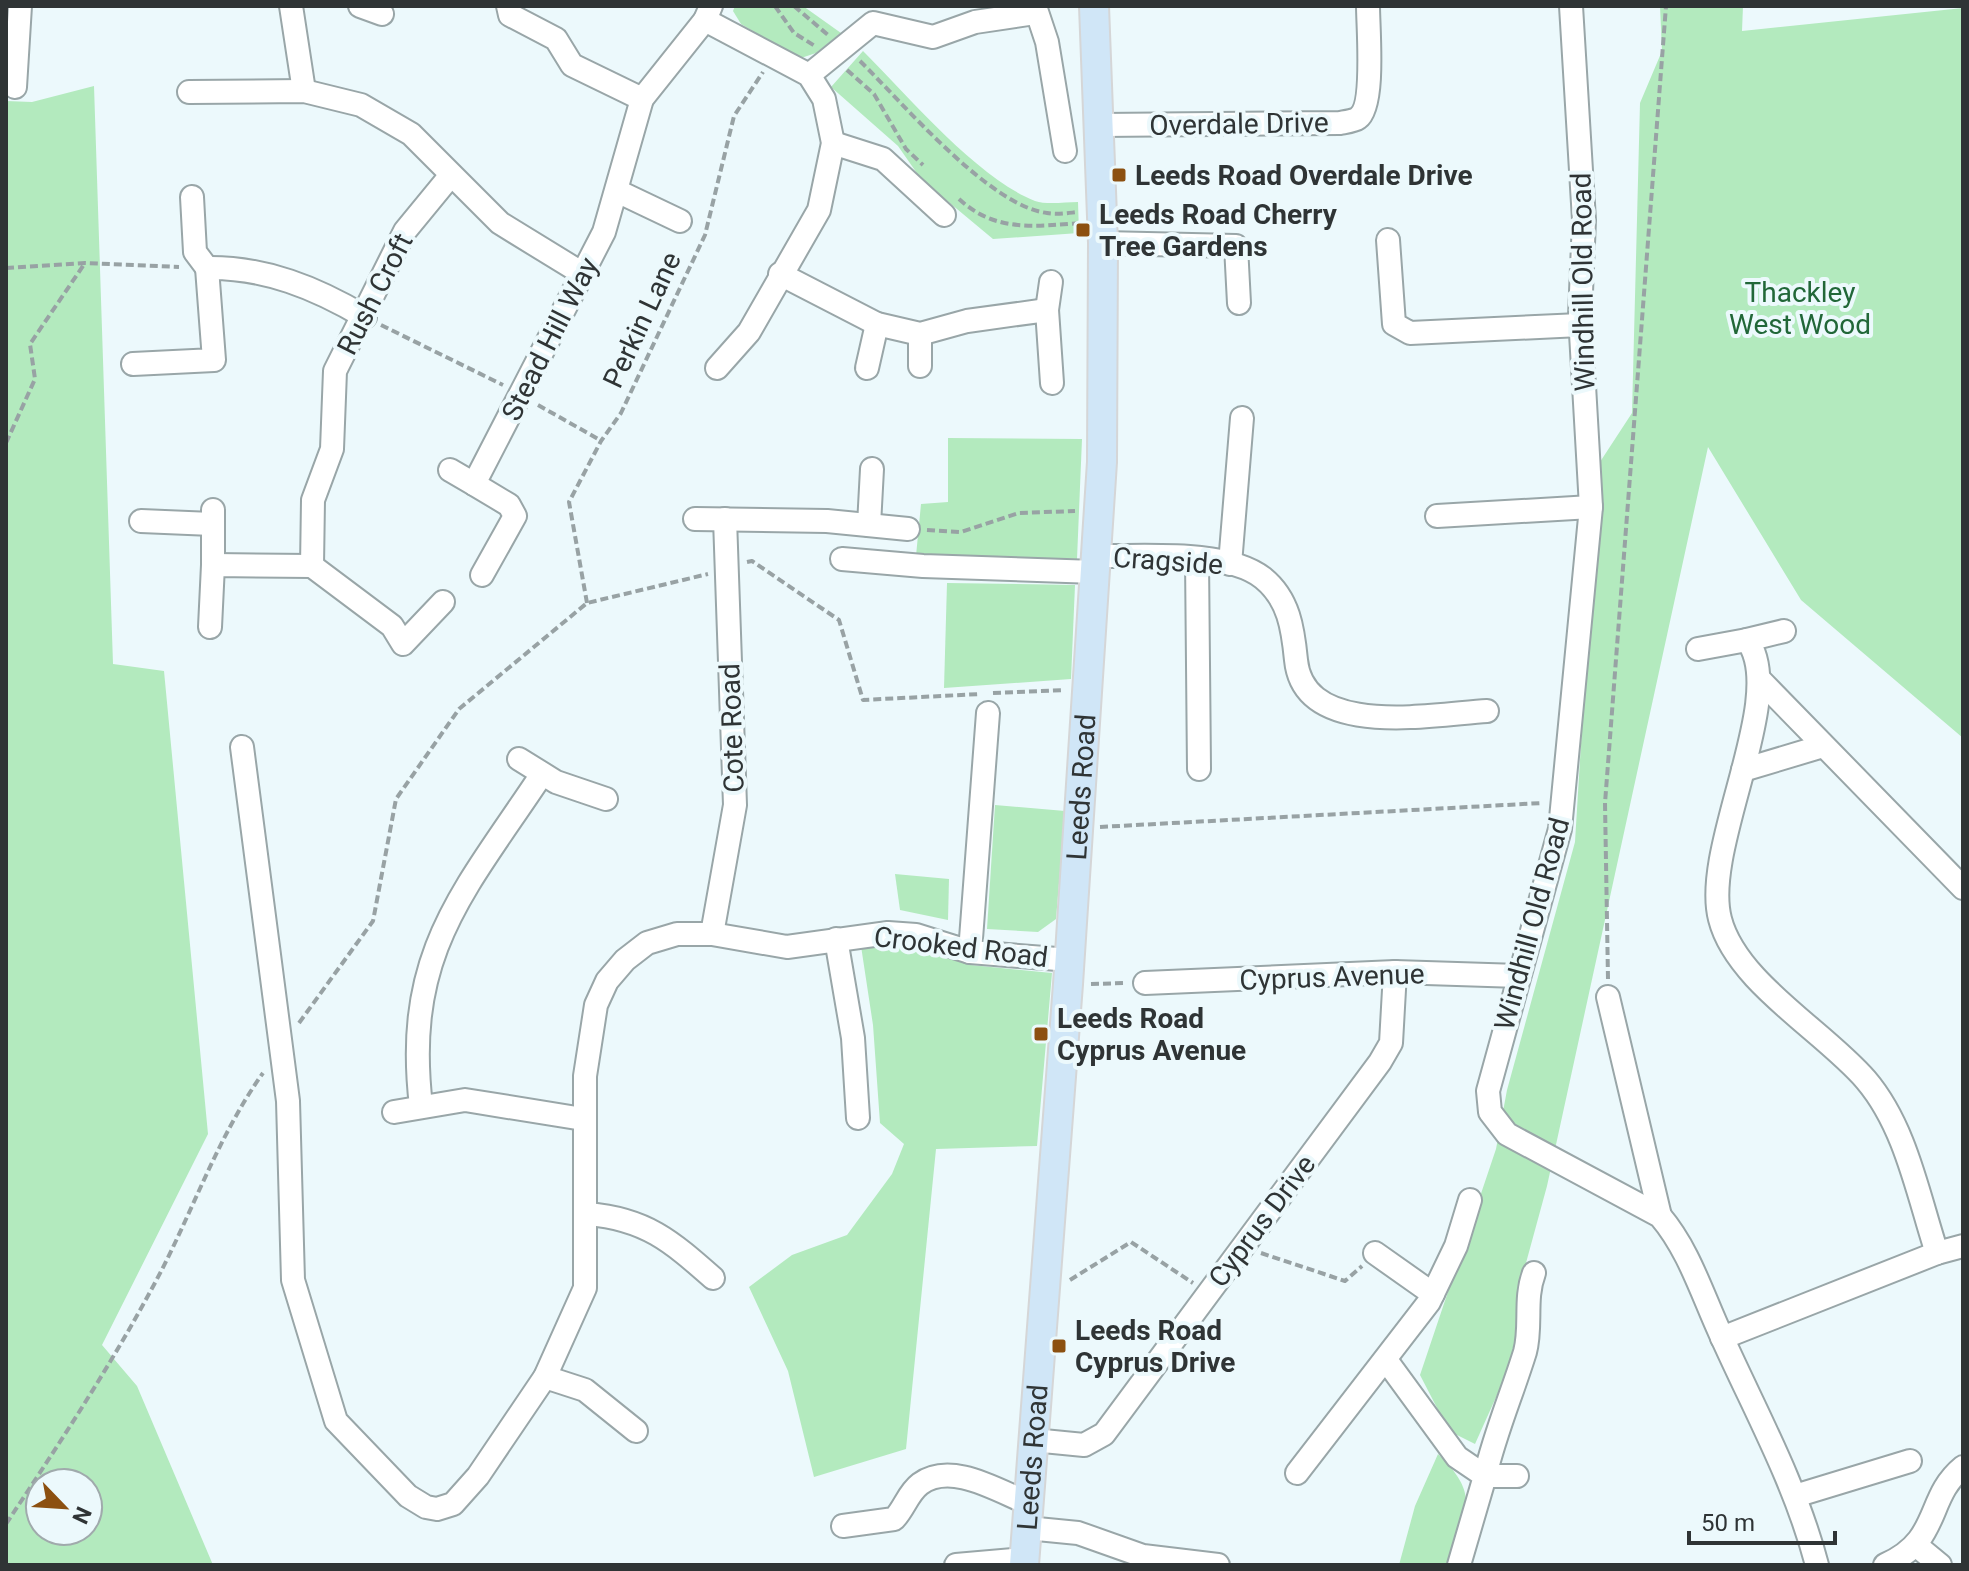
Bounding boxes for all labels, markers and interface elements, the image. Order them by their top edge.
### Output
street label: Overdale Drive [1149,106,1329,142]
place label: Leeds Road Overdale Drive [1135,159,1473,192]
marker: Leeds Road Overdale Drive [1110,166,1128,184]
street label: Windhill Old Road [1565,172,1601,392]
place label: Leeds Road Cherry Tree Gardens [1099,198,1338,263]
marker: Leeds Road Cherry Tree Gardens [1074,221,1092,239]
street label: Rush Croft [330,228,420,360]
street label: Perkin Lane [596,247,688,393]
street label: Stead Hill Way [495,252,605,426]
park label: Thackley West Wood [1729,276,1871,341]
street label: Cragside [1112,541,1224,581]
street label: Cote Road [713,663,751,793]
street label: Leeds Road [1060,713,1102,861]
street label: Windhill Old Road [1488,814,1576,1034]
street label: Crooked Road [872,920,1050,974]
street label: Cyprus Avenue [1239,957,1425,997]
place label: Leeds Road Cyprus Avenue [1057,1002,1246,1067]
marker: Leeds Road Cyprus Avenue [1032,1025,1050,1043]
street label: Cyprus Drive [1202,1149,1322,1293]
place label: Leeds Road Cyprus Drive [1075,1314,1235,1379]
marker: Leeds Road Cyprus Drive [1050,1337,1068,1355]
street label: Leeds Road [1010,1383,1054,1531]
north arrow [24,1467,104,1547]
scale bar [1689,1495,1835,1545]
text: N [67,1503,96,1528]
text: 50 m [1701,1509,1755,1537]

